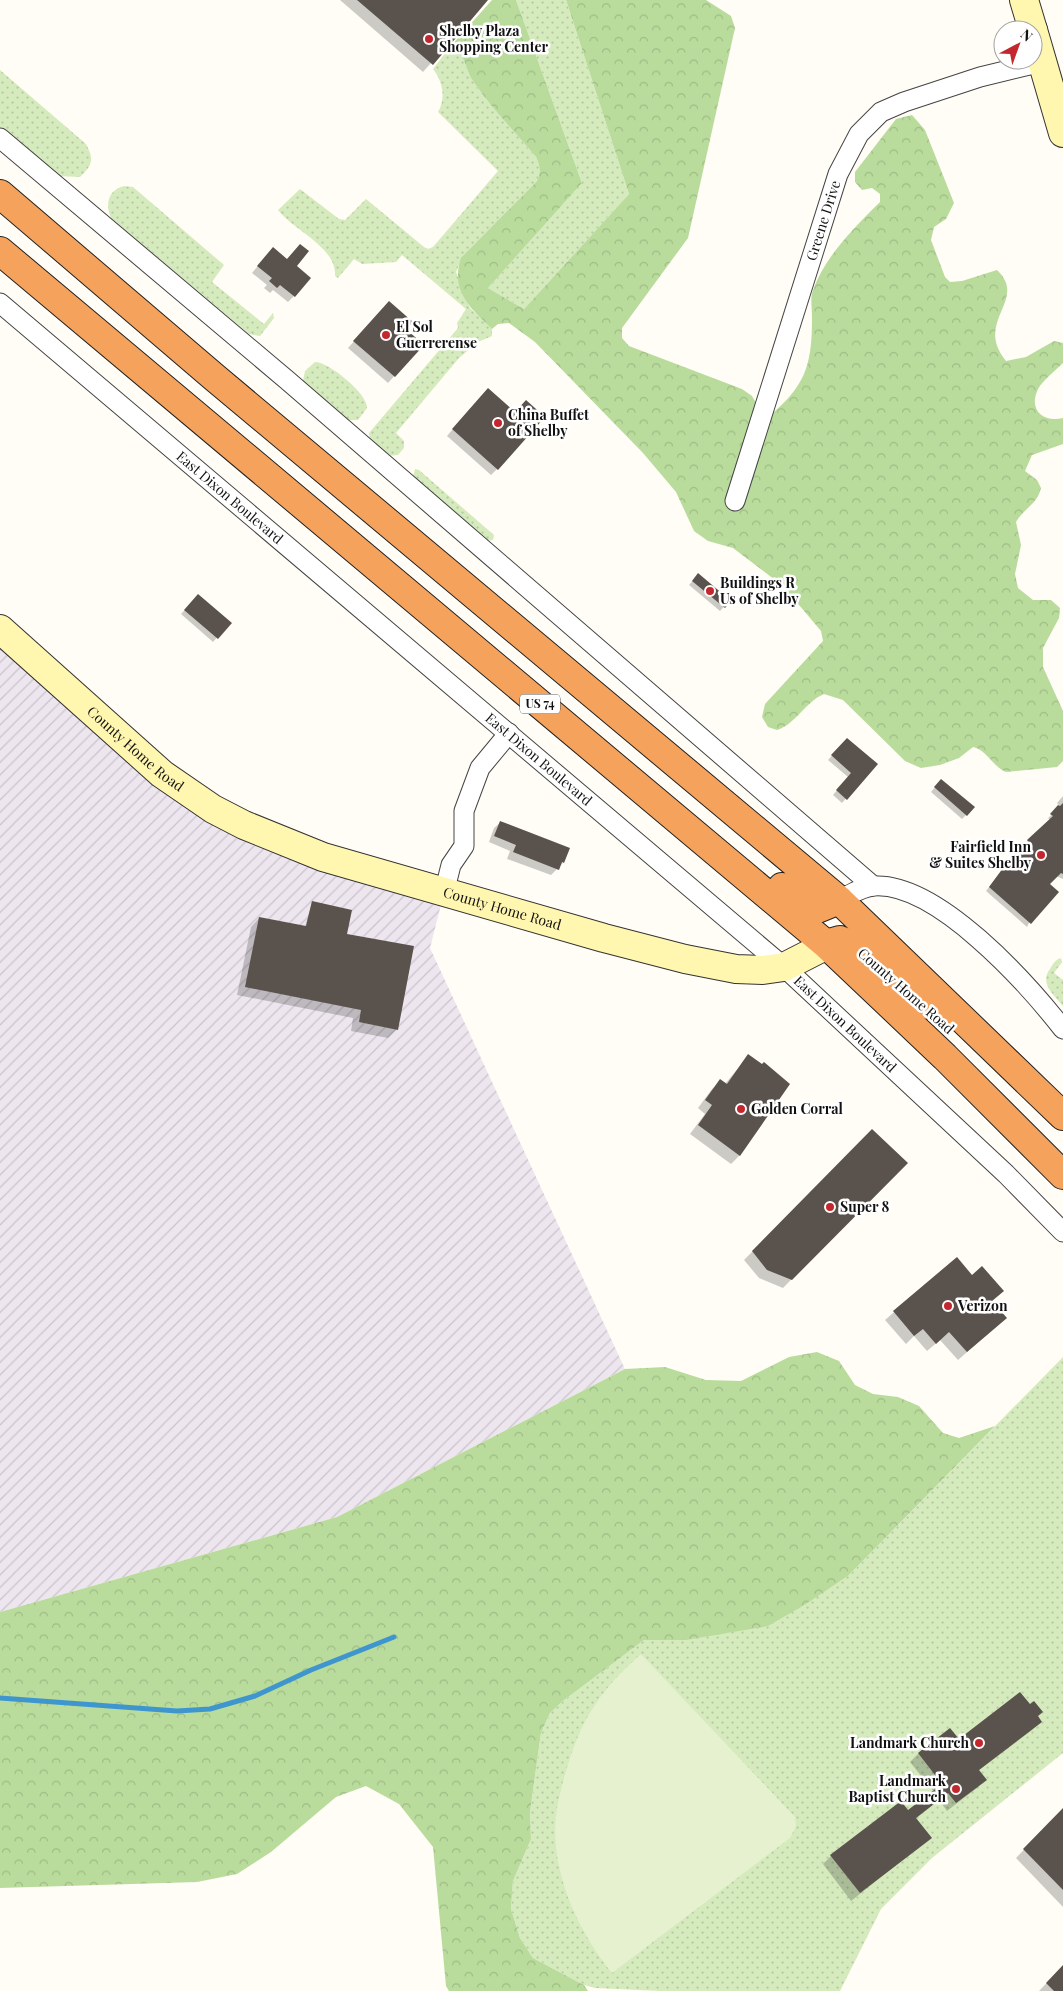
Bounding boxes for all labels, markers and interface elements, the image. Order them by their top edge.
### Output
north arrow [993,20,1043,70]
place label: Shelby Plaza Shopping Center [439,21,549,56]
text: N [1017,24,1037,45]
marker: Shelby Plaza Shopping Center [423,33,435,45]
street label: Greene Drive [801,178,844,263]
place label: El Sol Guerrerense [396,317,477,352]
marker: El Sol Guerrerense [380,329,392,341]
place label: China Buffet of Shelby [508,405,589,440]
marker: China Buffet of Shelby [492,417,504,429]
street label: East Dixon Boulevard [173,447,287,548]
place label: Buildings R Us of Shelby [720,573,799,608]
marker: Buildings R Us of Shelby [704,585,716,597]
road number: US 74 [520,694,560,714]
street label: County Home Road [83,702,188,795]
street label: East Dixon Boulevard [482,708,596,809]
place label: Fairfield Inn & Suites Shelby [929,837,1032,872]
marker: Fairfield Inn & Suites Shelby [1035,849,1047,861]
street label: County Home Road [441,882,564,934]
street label: County Home Road [854,943,959,1038]
street label: East Dixon Boulevard [790,971,901,1076]
place label: Golden Corral [751,1099,844,1118]
marker: Golden Corral [735,1103,747,1115]
place label: Super 8 [840,1197,890,1216]
marker: Super 8 [824,1201,836,1213]
place label: Verizon [957,1296,1008,1315]
marker: Verizon [942,1300,954,1312]
place label: Landmark Church [850,1733,969,1752]
marker: Landmark Church [973,1737,985,1749]
place label: Landmark Baptist Church [848,1771,947,1806]
marker: Landmark Baptist Church [950,1783,962,1795]

